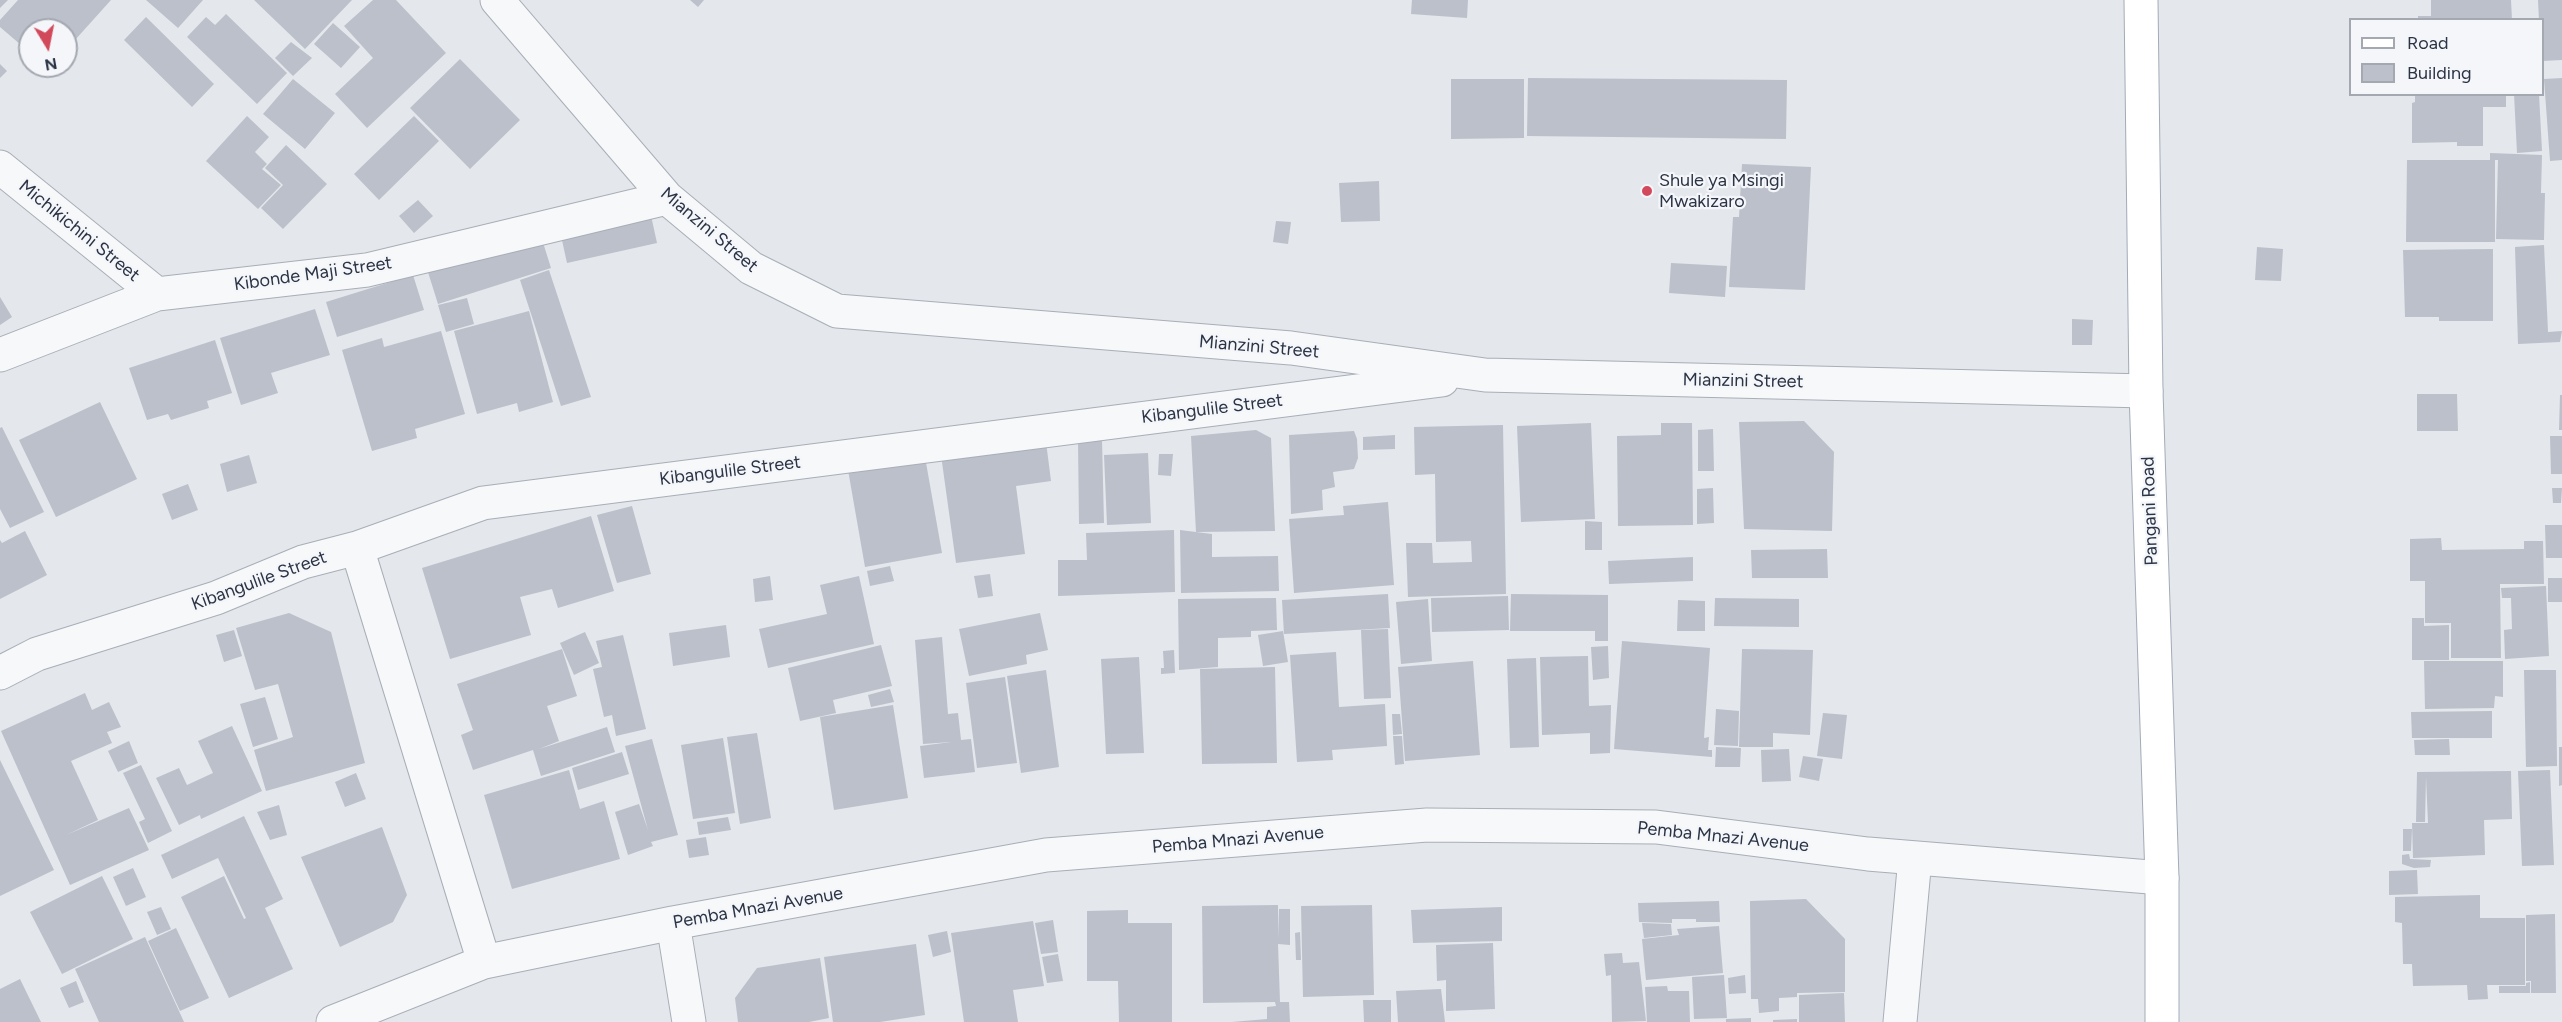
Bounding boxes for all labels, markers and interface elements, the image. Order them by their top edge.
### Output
north arrow [18,18,78,78]
legend [2349,18,2544,96]
text: Road [2407,32,2448,54]
text: N [43,54,59,75]
text: Building [2407,62,2472,84]
place label: Shule ya Msingi Mwakizaro [1659,170,1784,213]
street label: Michikichini Street [14,176,144,286]
street label: Mianzini Street [656,183,762,277]
marker: Shule ya Msingi Mwakizaro [1640,184,1654,198]
street label: Kibonde Maji Street [233,252,393,296]
street label: Mianzini Street [1198,331,1320,363]
street label: Mianzini Street [1682,369,1804,393]
street label: Kibangulile Street [1140,390,1284,428]
street label: Kibangulile Street [658,452,802,490]
street label: Pangani Road [2137,456,2163,566]
street label: Kibangulile Street [188,547,330,615]
street label: Pemba Mnazi Avenue [1636,817,1810,857]
street label: Pemba Mnazi Avenue [1151,822,1325,858]
street label: Pemba Mnazi Avenue [671,882,845,934]

